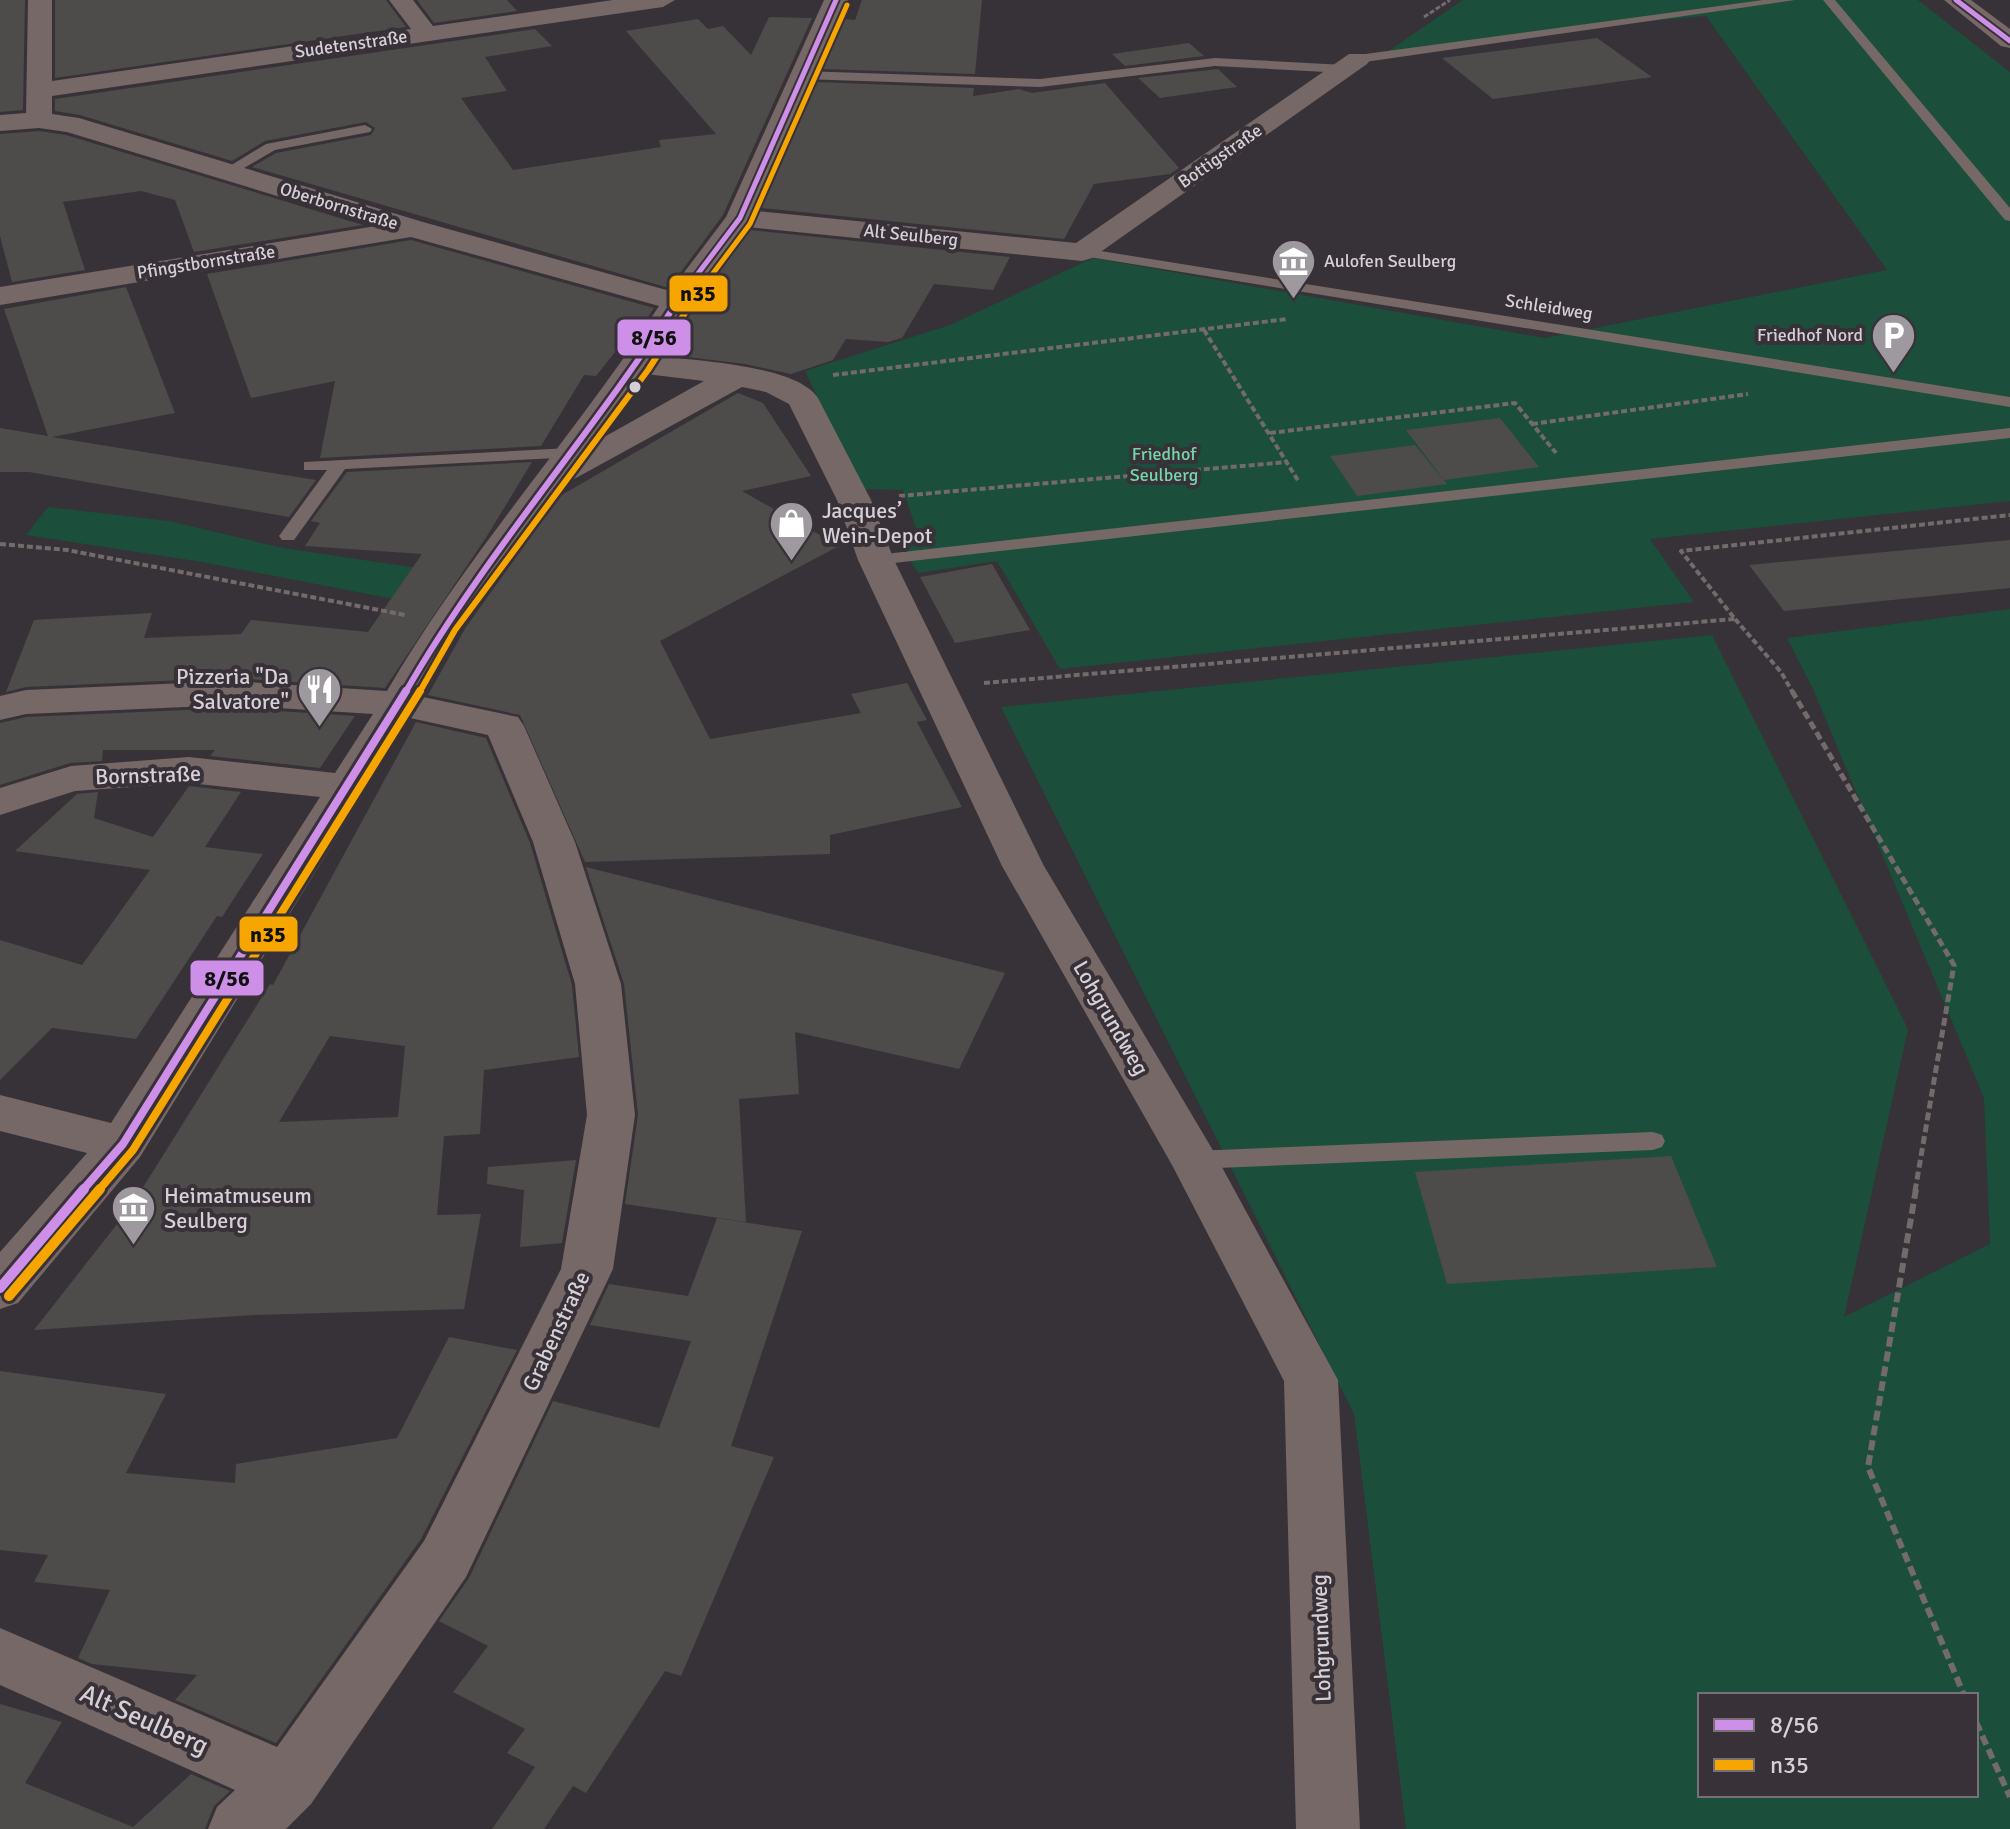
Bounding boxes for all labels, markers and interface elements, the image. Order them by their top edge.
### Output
street label: Sudetenstraße [293,25,409,63]
street label: Bottigstraße [1174,119,1266,193]
street label: Oberbornstraße [277,178,401,234]
street label: Alt Seulberg [863,219,959,251]
museum icon: Aulofen Seulberg [1269,237,1317,300]
street label: Pfingstbornstraße [135,240,277,284]
place label: Aulofen Seulberg [1324,250,1456,272]
line badge: n35 [668,274,729,313]
text: n35 [680,280,716,307]
street label: Schleidweg [1504,289,1594,325]
parking icon: Friedhof Nord [1870,311,1918,374]
line badge: 8/56 [616,318,692,357]
text: 8/56 [631,324,677,351]
place label: Friedhof Nord [1757,324,1863,346]
unlabelled marker [627,379,643,395]
park label: Friedhof Seulberg [1130,443,1198,486]
place label: Jacques’ Wein-Depot [822,497,933,549]
shop icon: Jacques’ Wein-Depot [767,499,815,562]
place label: Pizzeria "Da Salvatore" [176,663,289,715]
restaurant icon: Pizzeria "Da Salvatore" [296,665,344,728]
street label: Bornstraße [95,760,201,790]
line badge: n35 [238,915,299,953]
text: n35 [250,921,286,948]
street label: Lohgrundweg [1067,956,1155,1080]
line badge: 8/56 [189,959,265,997]
text: 8/56 [204,965,250,992]
place label: Heimatmuseum Seulberg [164,1182,312,1234]
museum icon: Heimatmuseum Seulberg [109,1184,157,1247]
street label: Grabenstraße [516,1267,596,1395]
street label: Lohgrundweg [1305,1574,1337,1702]
street label: Alt Seulberg [75,1678,213,1762]
legend [1698,1693,1978,1797]
text: 8/56 [1770,1710,1819,1740]
text: n35 [1770,1750,1809,1780]

